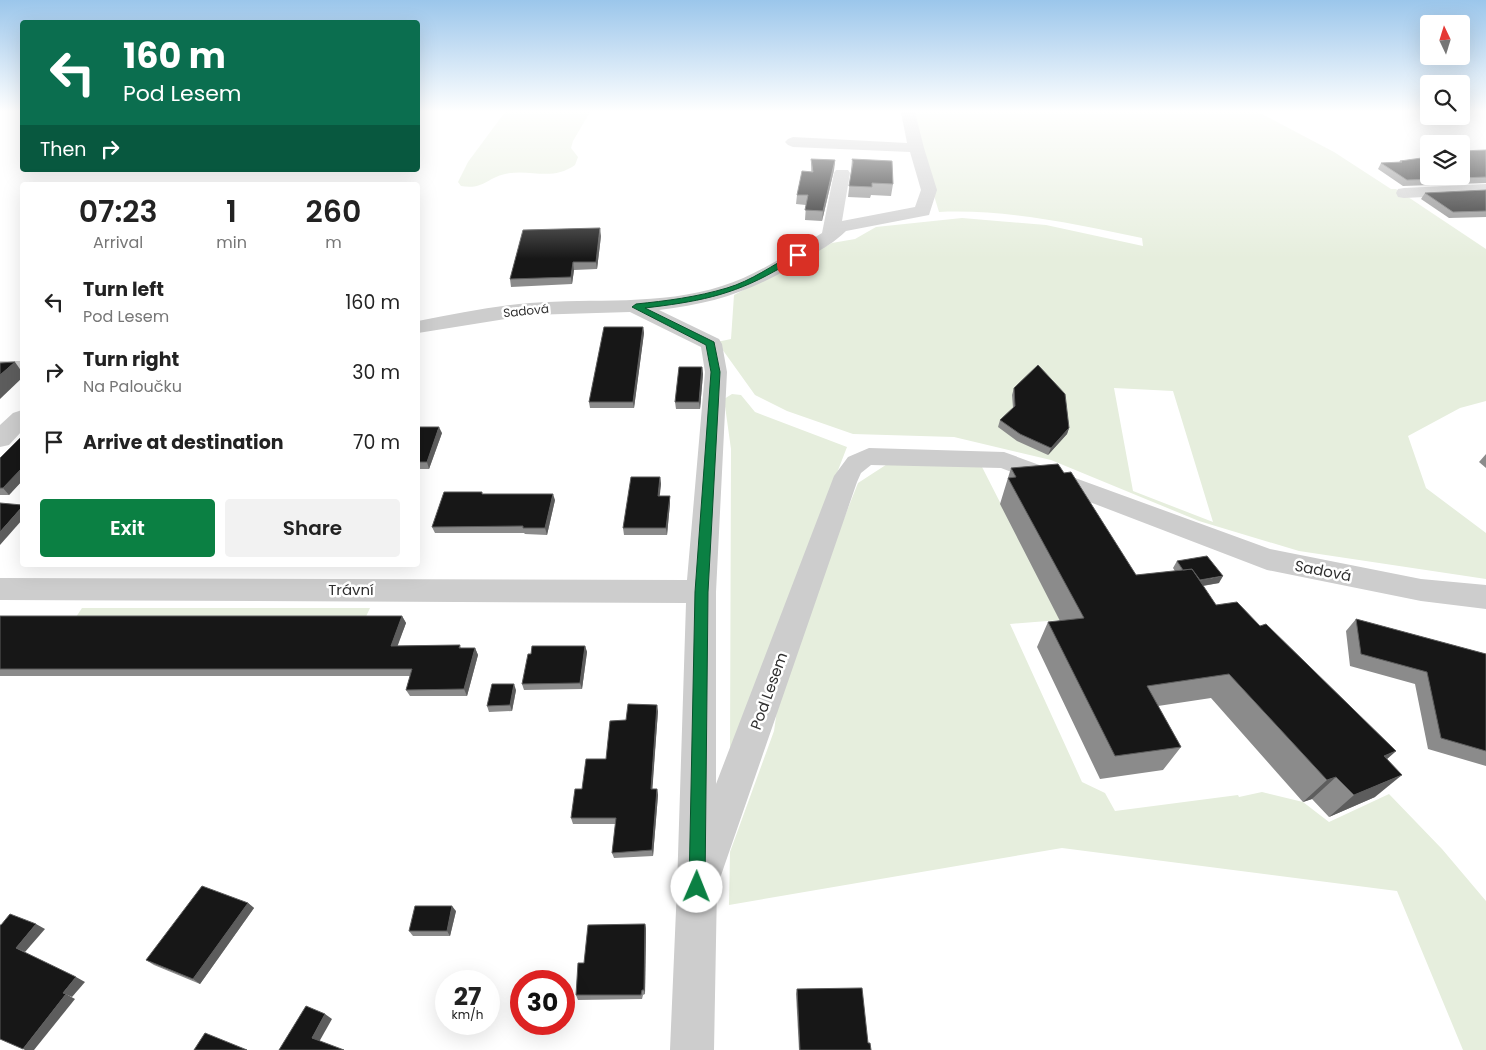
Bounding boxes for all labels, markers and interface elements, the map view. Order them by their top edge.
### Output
north arrow [1420,15,1470,65]
map controls [1420,15,1470,185]
text: 160 m [123,31,226,80]
icon: left [40,40,105,105]
button: search [1420,75,1470,125]
text: Pod Lesem [123,78,242,109]
icon: right [96,135,124,163]
button: layers [1420,135,1470,185]
text: Then [40,136,86,163]
text: 07:23 [79,190,158,233]
text: 1 [226,190,237,233]
text: 260 [306,190,361,233]
text: Arrival [93,231,143,254]
text: min [216,231,247,254]
text: m [325,231,342,254]
pin [777,234,819,276]
icon: arrive [784,241,812,269]
text: Turn left [83,276,164,303]
icon: left [40,288,68,316]
text: 160 m [345,289,400,316]
street label: Sadová [502,300,550,321]
text: Pod Lesem [83,305,169,328]
text: Turn right [83,346,179,373]
icon: right [40,358,68,386]
text: 30 m [352,359,400,386]
text: Na Paloučku [83,375,182,398]
icon: arrive [40,428,68,456]
text: Arrive at destination [83,429,284,456]
text: 70 m [353,429,400,456]
button: Exit [40,499,215,557]
button: Share [225,499,400,557]
street label: Sadová [1293,555,1353,586]
street label: Trávní [328,579,374,600]
street label: Pod Lesem [745,649,792,732]
position arrow [670,860,722,912]
speed limit sign: 30 [510,970,575,1035]
text: 27 [454,979,481,1014]
text: km/h [452,1006,483,1023]

